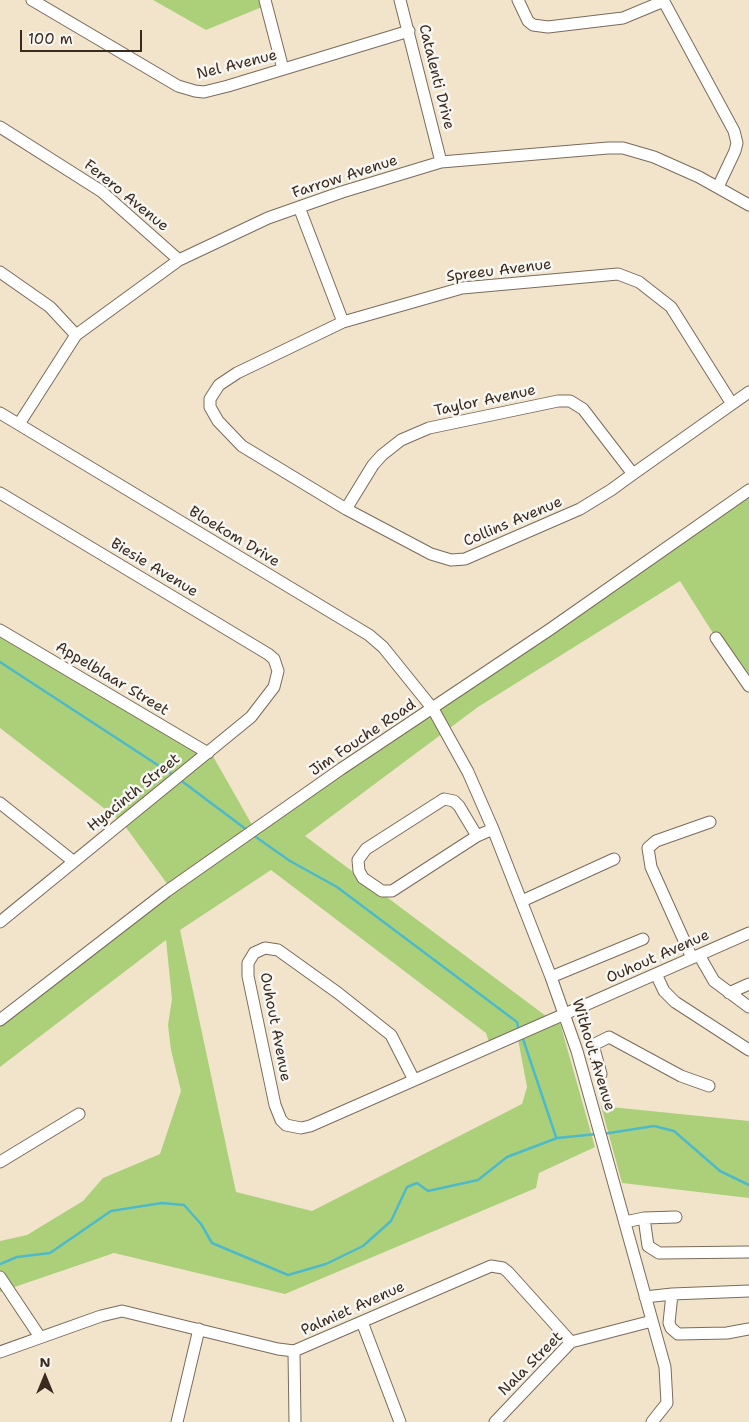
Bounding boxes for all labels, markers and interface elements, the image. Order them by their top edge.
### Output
scale bar [22,20,145,52]
street label: Catalenti Drive [414,23,458,131]
text: 100 m [28,29,73,49]
street label: Nel Avenue [195,46,279,84]
street label: Farrow Avenue [290,151,400,203]
street label: Ferero Avenue [80,156,172,236]
street label: Spreeu Avenue [445,256,553,286]
street label: Taylor Avenue [433,381,537,421]
street label: Collins Avenue [461,493,565,551]
street label: Bloekom Drive [185,503,283,571]
street label: Biesie Avenue [107,535,201,601]
street label: Appelblaar Street [52,638,172,720]
street label: Jim Fouche Road [306,696,420,780]
street label: Hyacinth Street [84,750,184,836]
street label: Ouhout Avenue [604,926,712,988]
street label: Ouhout Avenue [256,971,294,1083]
street label: Without Avenue [567,997,619,1113]
street label: Palmiet Avenue [298,1278,408,1340]
street label: Nala Street [495,1328,567,1400]
north arrow [20,1352,70,1402]
text: N [39,1353,51,1371]

